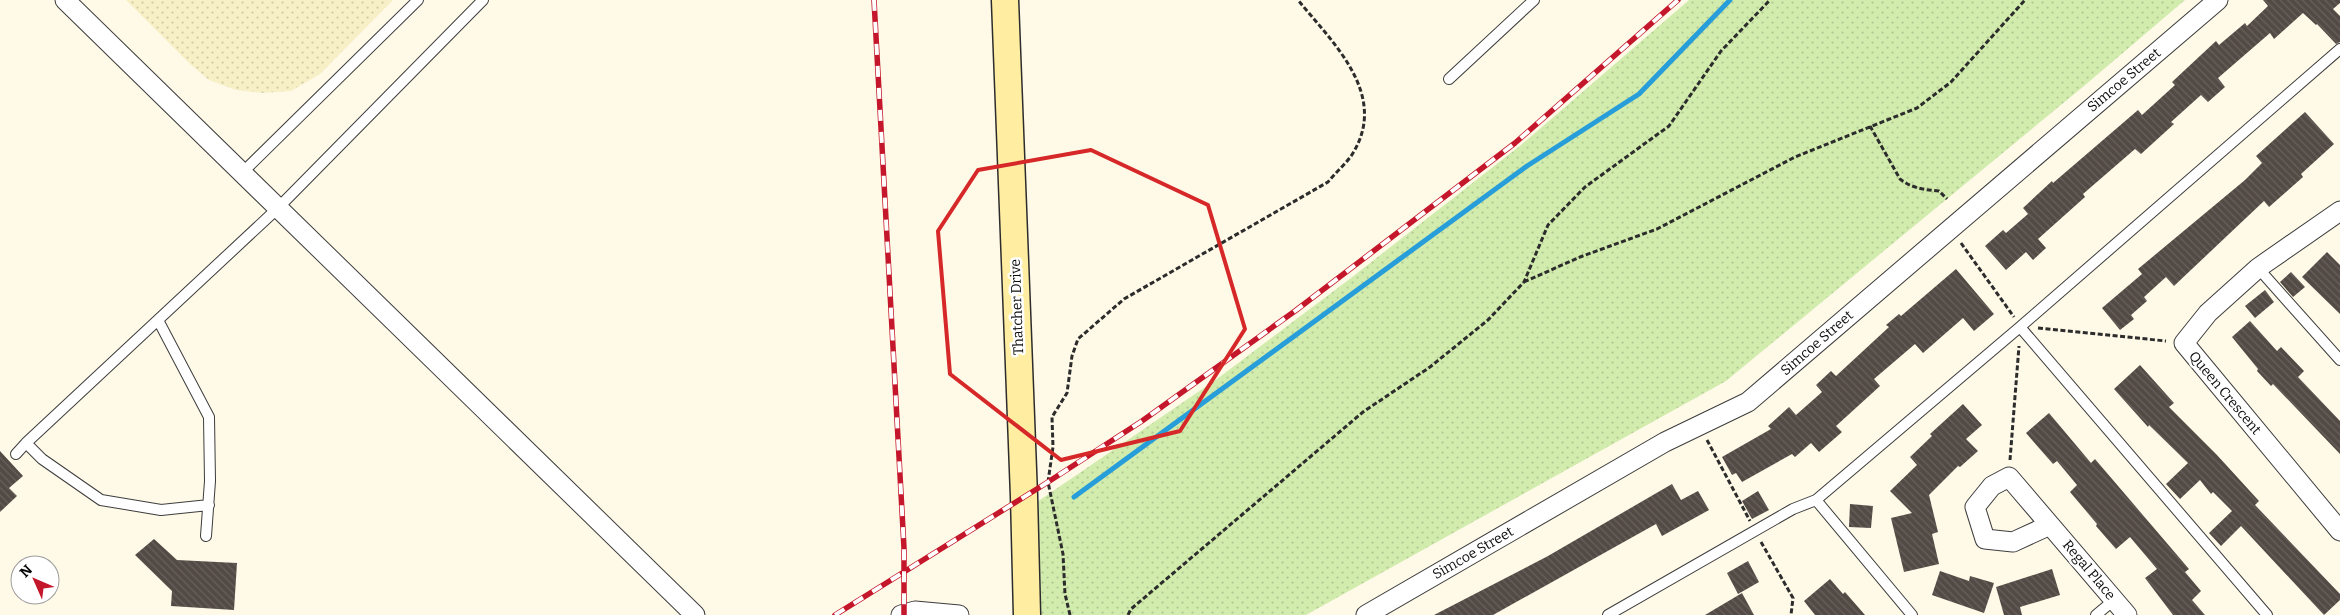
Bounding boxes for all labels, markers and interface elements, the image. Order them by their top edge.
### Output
street label: Simcoe Street [2084,44,2164,116]
street label: Thatcher Drive [1007,259,1027,355]
street label: Simcoe Street [1777,307,1857,379]
street label: Queen Crescent [2185,348,2265,438]
street label: Simcoe Street [1430,523,1516,583]
street label: Regal Place [2059,537,2119,603]
north arrow [10,555,60,605]
text: N [16,561,36,581]

